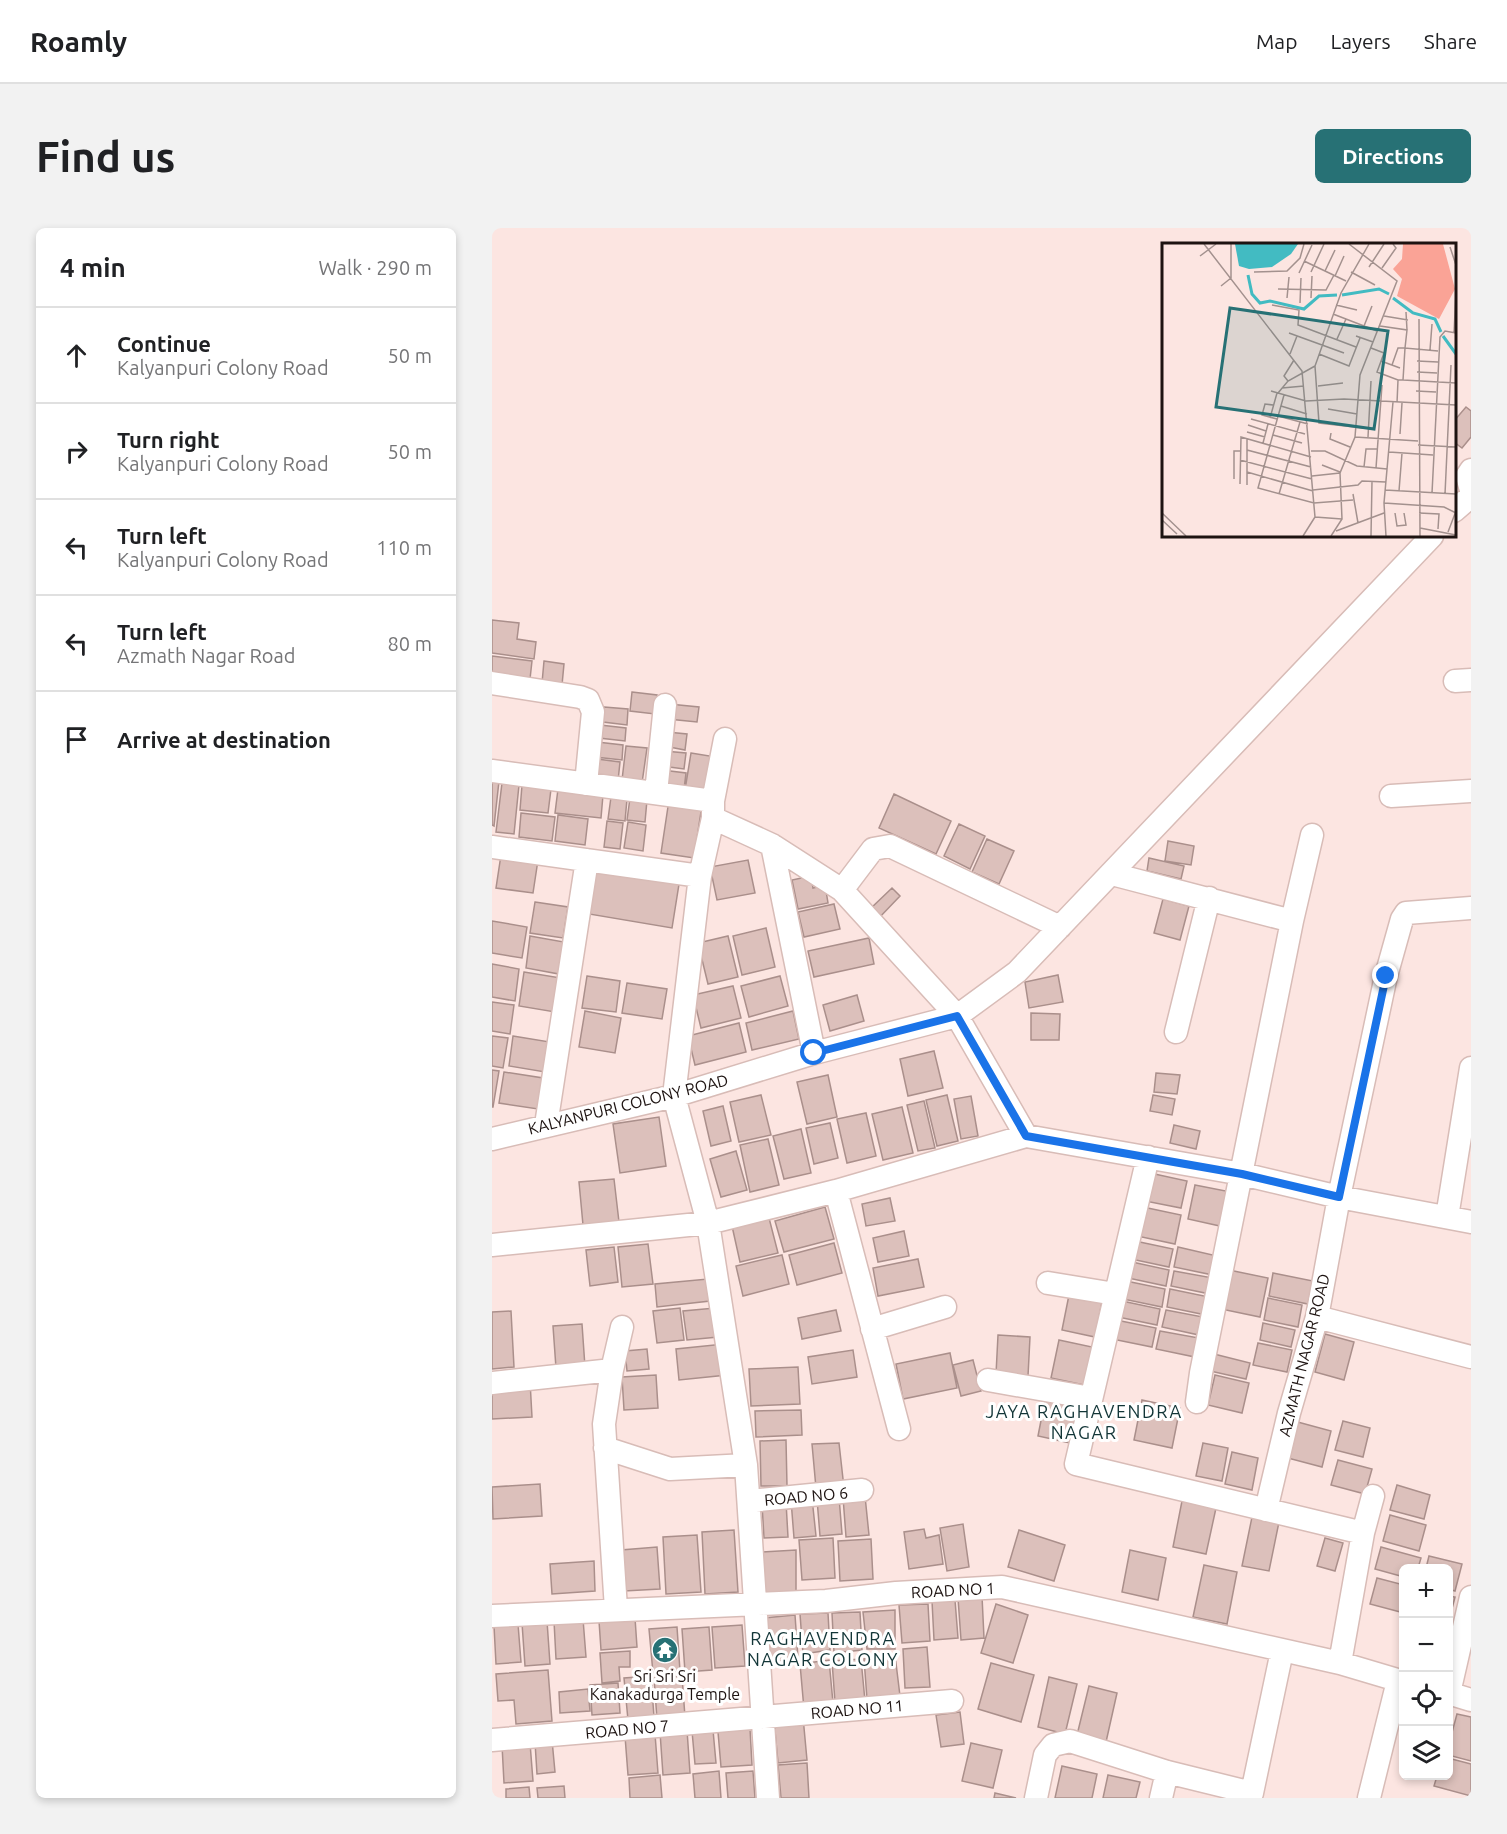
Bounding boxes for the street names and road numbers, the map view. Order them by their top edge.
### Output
street label: KALYANPURI COLONY ROAD [526,1070,730,1138]
street label: AZMATH NAGAR ROAD [1275,1272,1333,1438]
street label: ROAD NO 6 [763,1483,849,1509]
street label: ROAD NO 1 [911,1579,995,1601]
street label: ROAD NO 11 [810,1696,904,1722]
street label: ROAD NO 7 [584,1716,670,1742]

